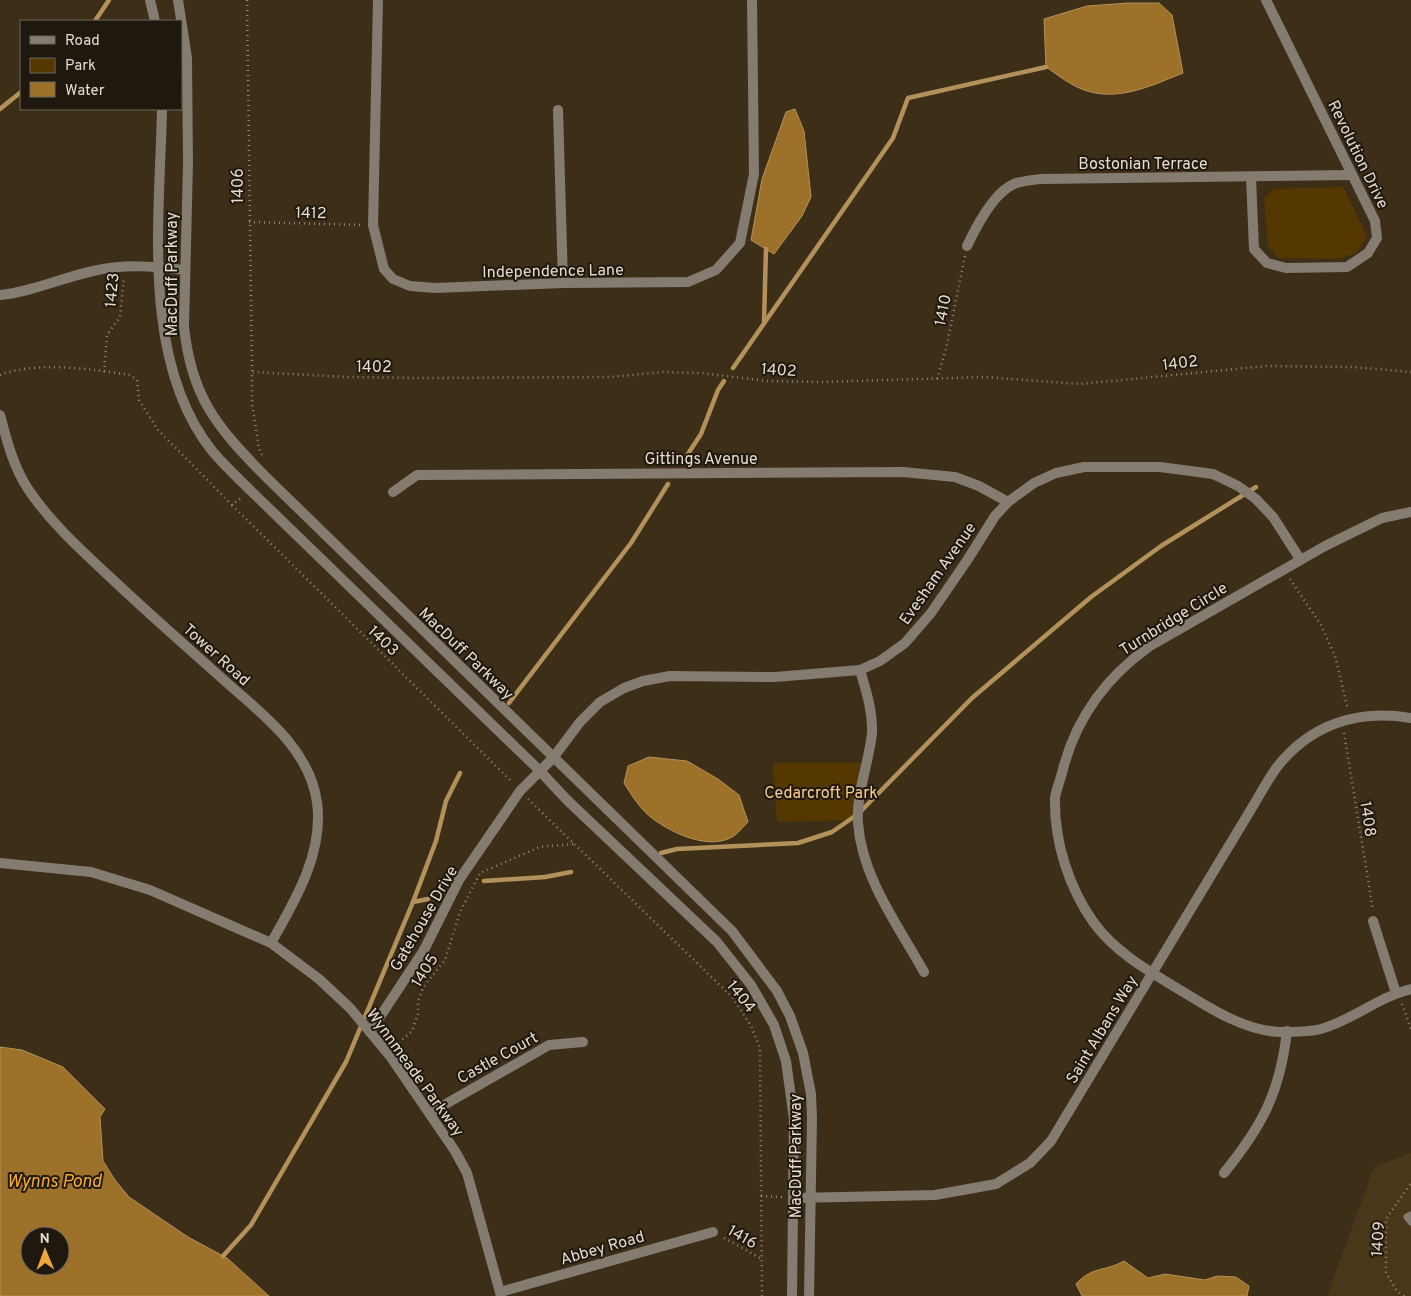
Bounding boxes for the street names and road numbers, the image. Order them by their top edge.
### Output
street label: Revolution Drive [1322,97,1392,212]
street label: Bostonian Terrace [1078,155,1208,175]
street label: 1406 [229,168,249,204]
street label: 1412 [295,204,327,224]
street label: MacDuff Parkway [163,212,183,336]
street label: Independence Lane [482,261,624,283]
street label: 1423 [102,272,124,308]
street label: 1410 [931,293,957,328]
street label: 1402 [1161,352,1199,376]
street label: 1402 [356,358,392,378]
street label: 1402 [760,360,797,382]
street label: Gittings Avenue [644,450,758,470]
street label: Evesham Avenue [896,519,981,629]
street label: Turnbridge Circle [1116,579,1232,661]
street label: MacDuff Parkway [414,604,517,705]
street label: Tower Road [178,620,253,691]
street label: 1403 [363,622,402,661]
street label: 1408 [1354,800,1380,838]
street label: Gatehouse Drive [386,863,463,975]
street label: 1405 [408,951,444,992]
street label: Saint Albans Way [1063,972,1143,1088]
street label: 1404 [721,977,760,1018]
street label: Wynnmeade Parkway [361,1005,468,1141]
street label: Castle Court [454,1028,542,1089]
street label: MacDuff Parkway [787,1094,807,1218]
street label: 1416 [724,1221,760,1254]
street label: 1409 [1368,1221,1390,1258]
street label: Abbey Road [558,1227,647,1270]

